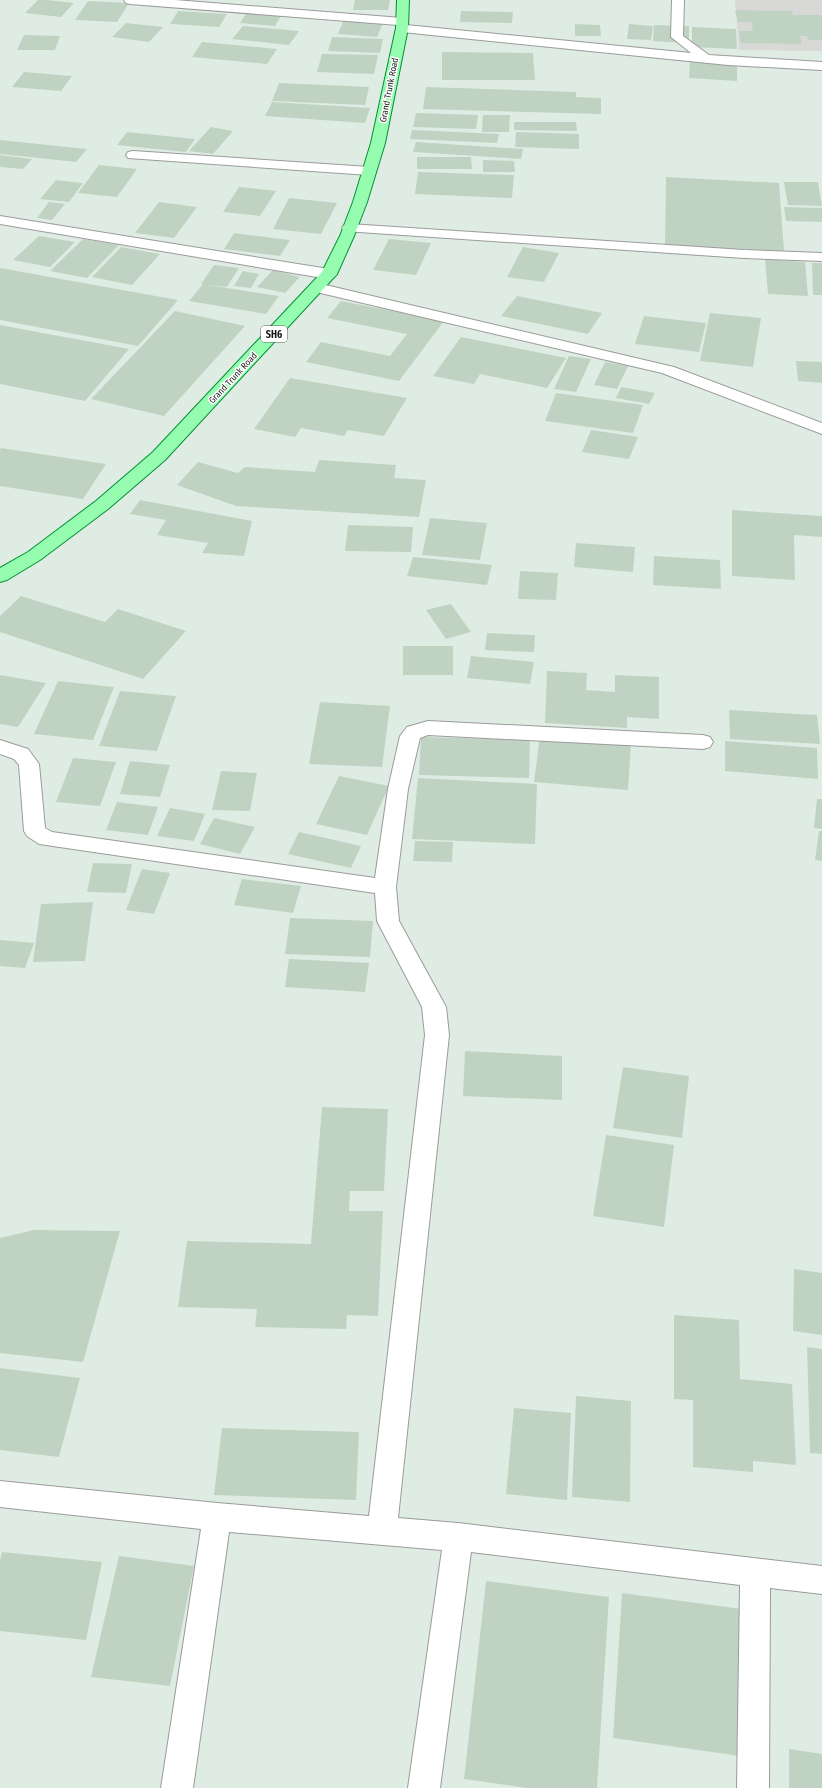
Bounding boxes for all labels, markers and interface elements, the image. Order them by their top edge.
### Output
street label: Grand Trunk Road [378,57,400,123]
road number: SH6 [261,326,287,342]
street label: Grand Trunk Road [207,350,259,405]

